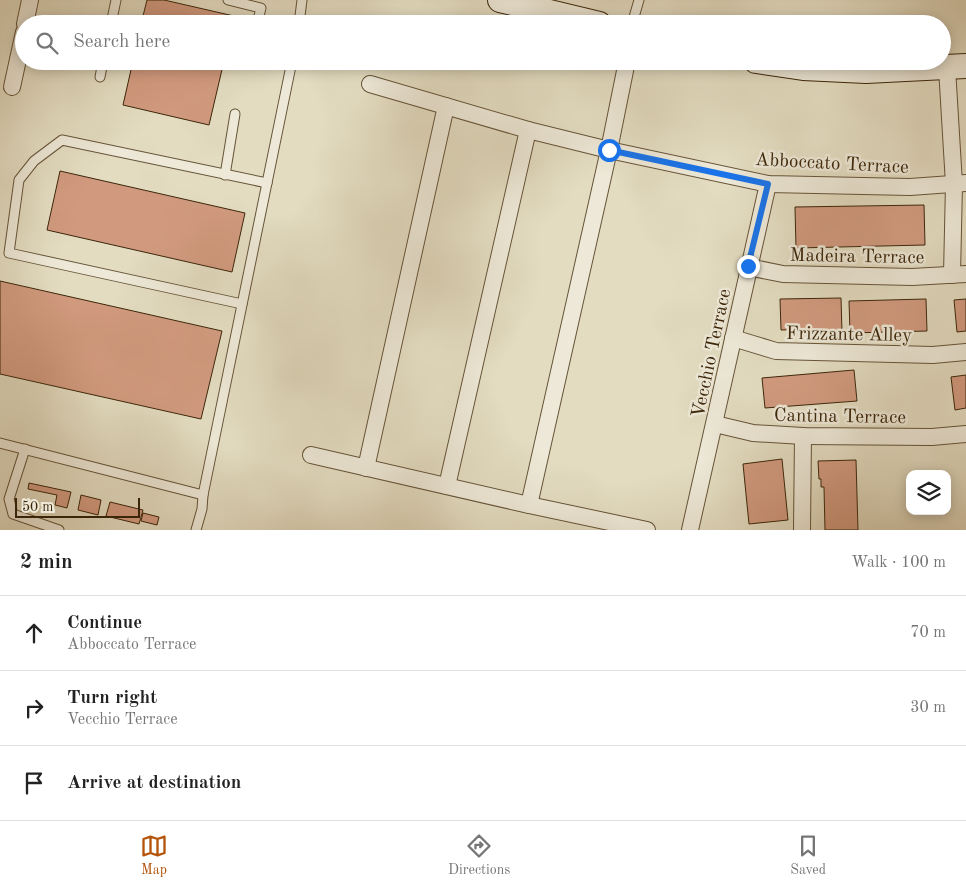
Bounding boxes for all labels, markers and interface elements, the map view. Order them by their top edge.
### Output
search box [15,15,951,70]
icon: search [33,29,61,57]
text: Search here [73,33,170,52]
route start [598,139,621,162]
street label: Abboccato Terrace [755,151,909,178]
street label: Madeira Terrace [789,247,924,268]
route end [737,255,760,278]
street label: Vecchio Terrace [689,287,735,420]
street label: Frizzante Alley [786,325,912,346]
street label: Cantina Terrace [774,407,906,428]
map controls [906,470,951,515]
button: layers [906,470,951,515]
scale bar [15,495,140,518]
text: 50 m [22,500,53,514]
text: 2 min [20,552,73,573]
text: Walk · 100 m [851,555,946,571]
text: Continue [67,614,142,633]
icon: ahead [20,619,48,647]
text: 70 m [910,625,946,641]
text: Abboccato Terrace [67,637,196,653]
text: Turn right [67,689,157,708]
icon: right [20,694,48,722]
text: 30 m [910,700,946,716]
text: Vecchio Terrace [67,712,178,728]
icon: arrive [20,769,48,797]
text: Arrive at destination [67,774,241,793]
tab: Map [140,832,168,879]
tab: Directions [448,832,510,879]
tab: Saved [790,832,826,879]

